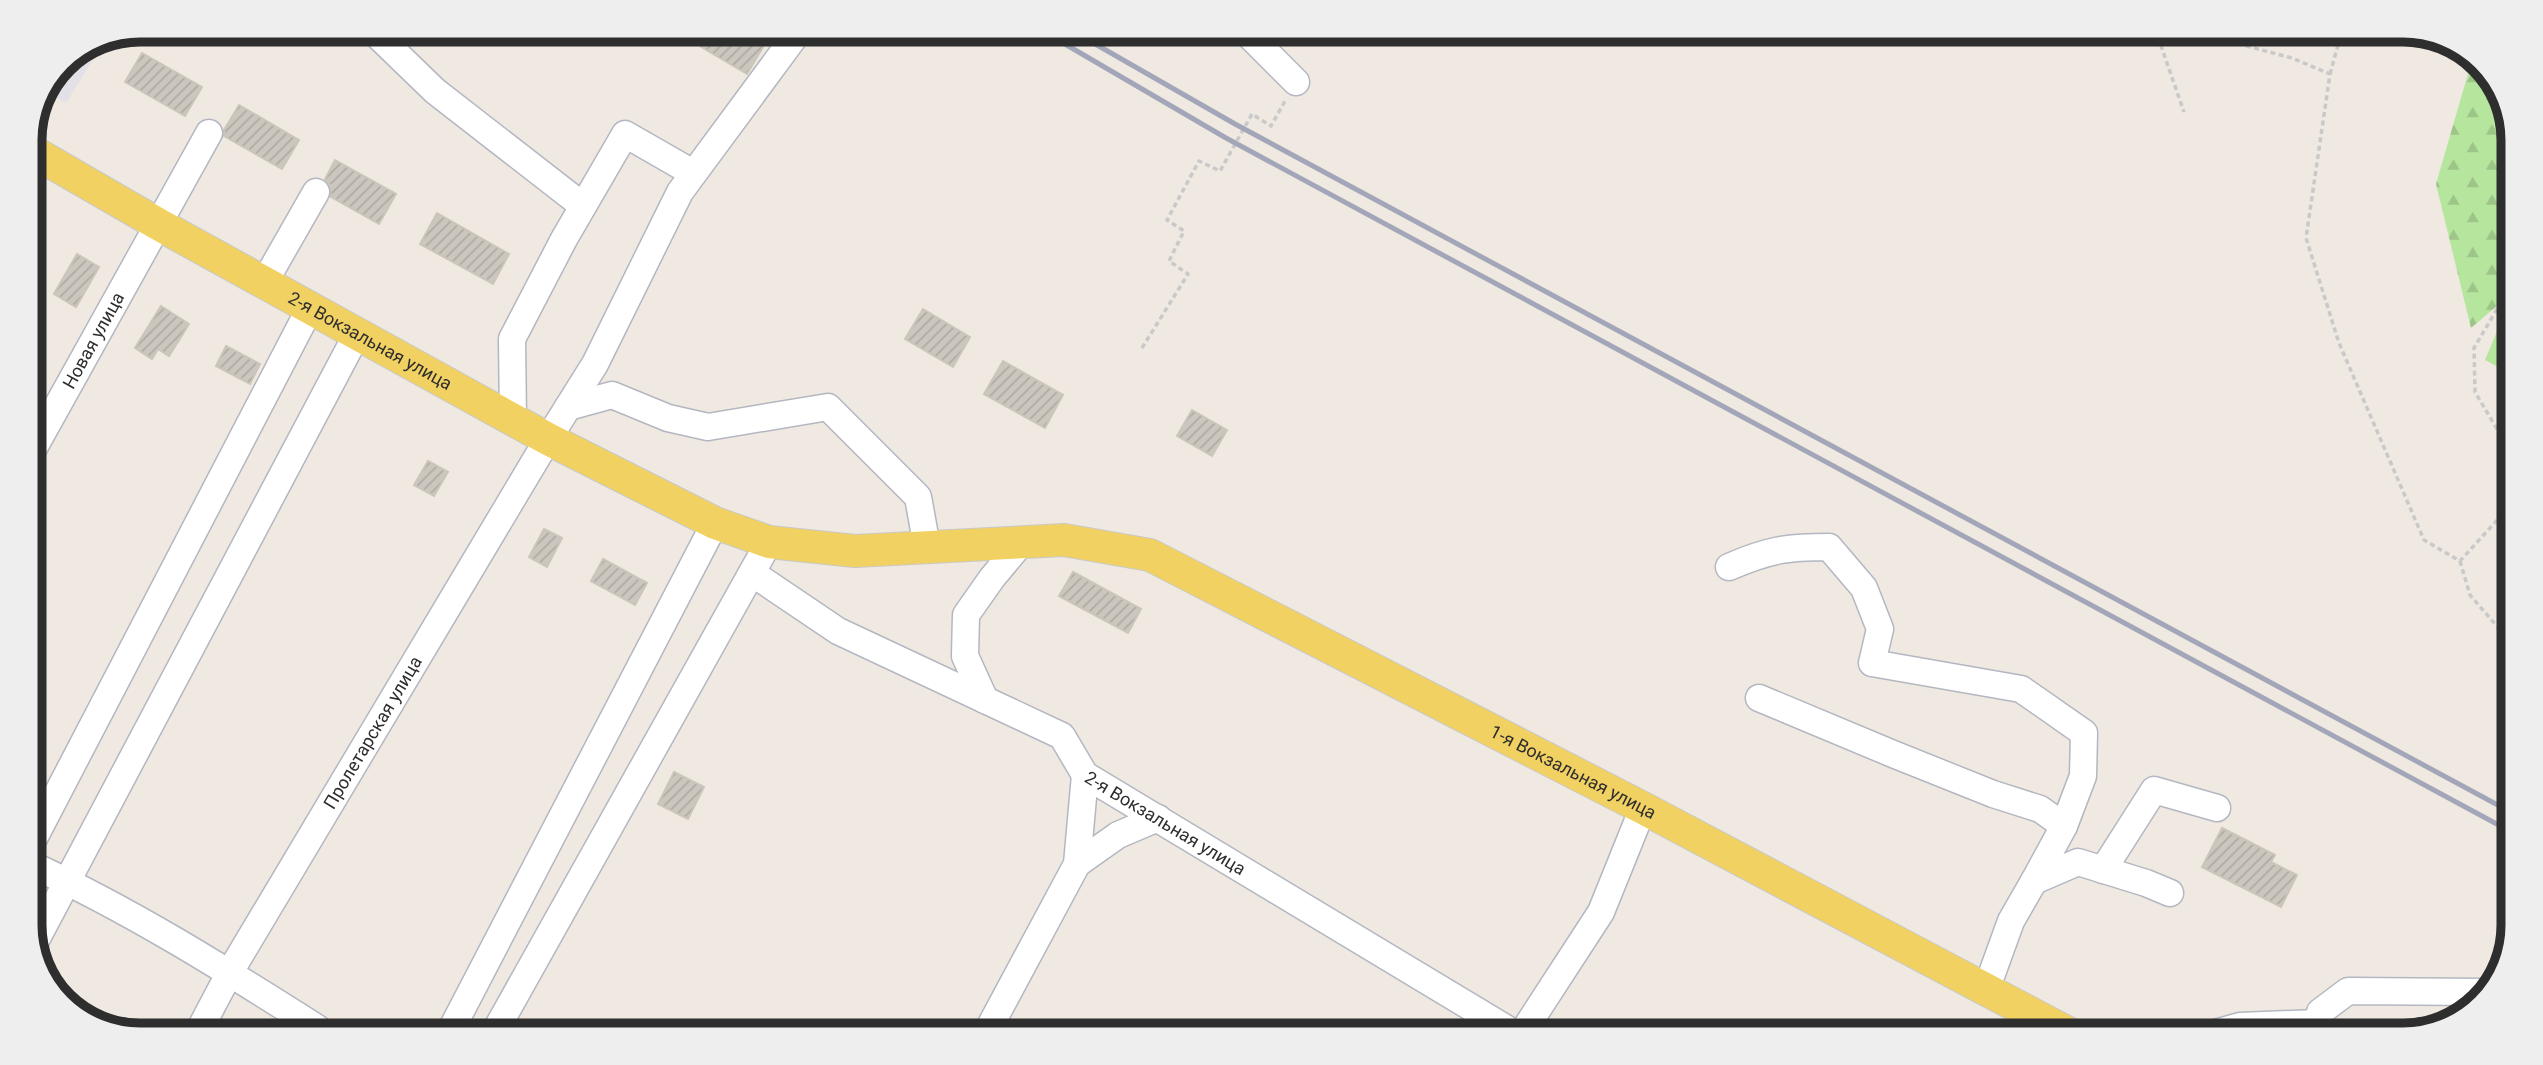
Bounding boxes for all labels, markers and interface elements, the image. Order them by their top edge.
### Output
street label: 2-я Вокзальная улица [285,287,456,394]
street label: Новая улица [58,288,128,392]
street label: Пролетарская улица [319,652,426,812]
street label: 1-я Вокзальная улица [1487,720,1660,823]
street label: 2-я Вокзальная улица [1081,766,1250,879]

